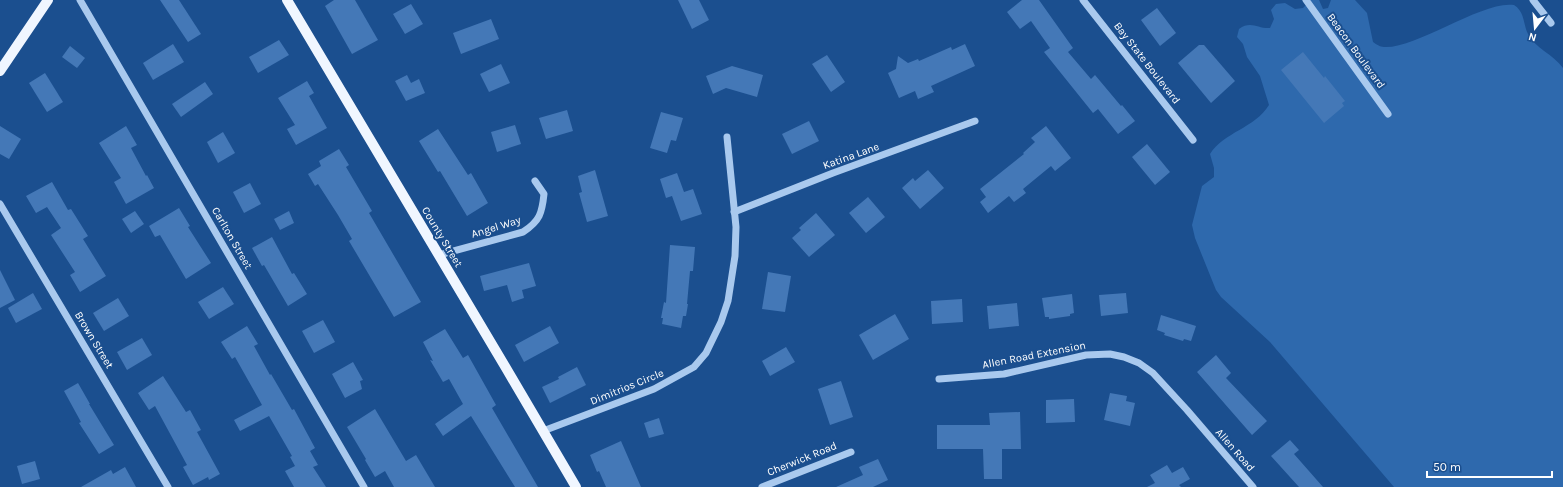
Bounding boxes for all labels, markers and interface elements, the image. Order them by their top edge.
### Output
north arrow [1515,8,1555,48]
street label: Beacon Boulevard [1324,11,1388,91]
street label: Bay State Boulevard [1111,20,1183,106]
text: N [1527,30,1538,44]
street label: Katina Lane [821,140,881,172]
street label: County Street [419,204,465,270]
street label: Carlton Street [209,205,255,271]
street label: Angel Way [470,213,522,241]
street label: Brown Street [72,309,116,371]
street label: Allen Road Extension [981,339,1087,371]
street label: Dimitrios Circle [588,366,666,408]
street label: Allen Road [1213,426,1257,474]
street label: Cherwick Road [765,439,839,479]
scale bar [1427,453,1552,479]
text: 50 m [1433,460,1461,474]

